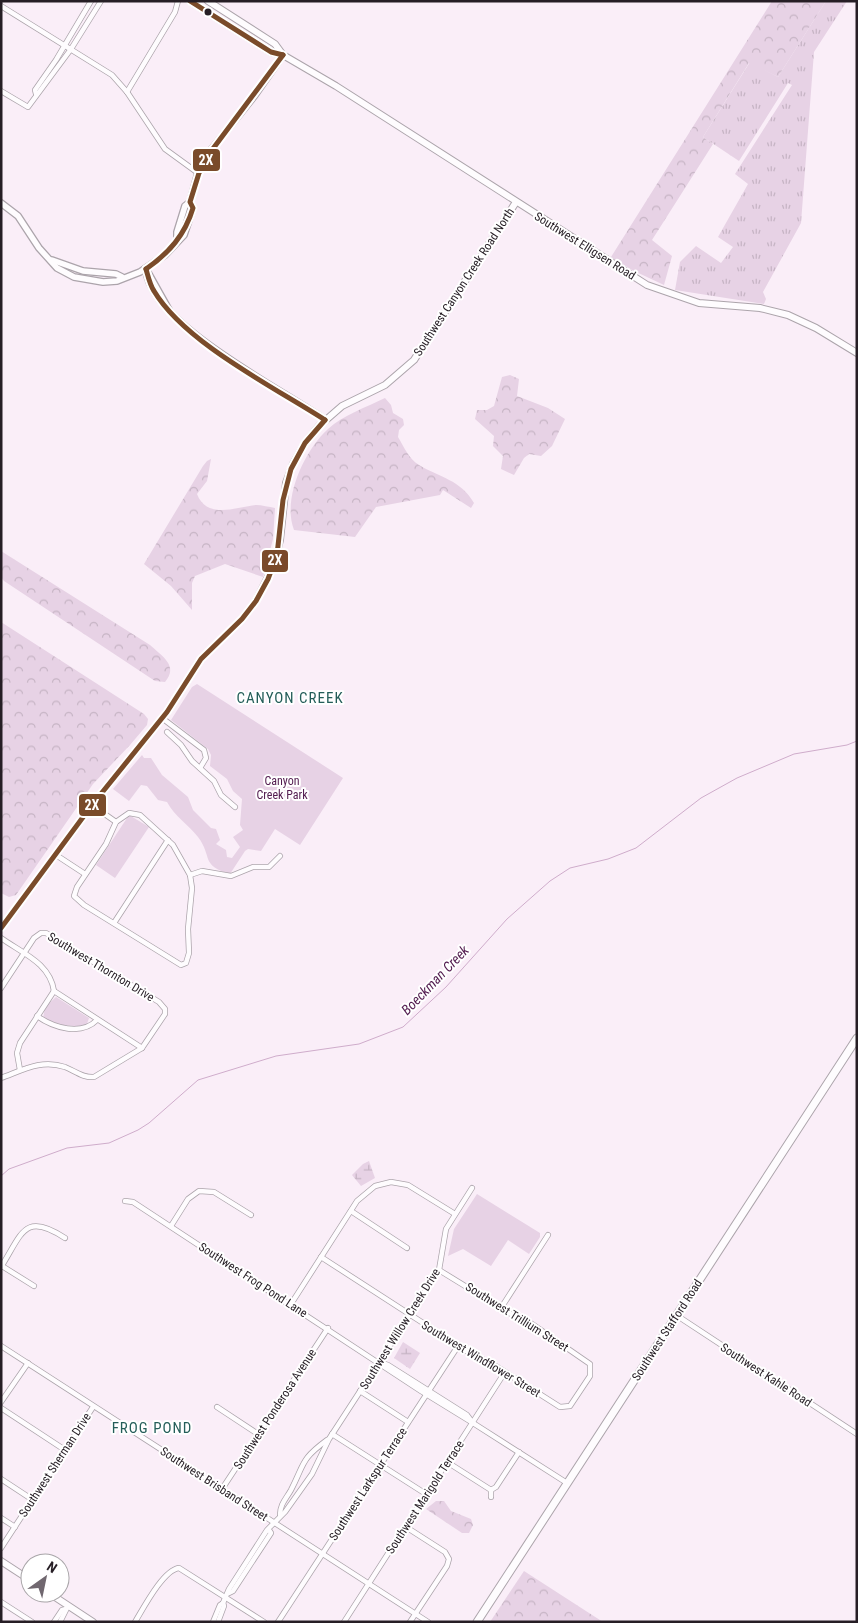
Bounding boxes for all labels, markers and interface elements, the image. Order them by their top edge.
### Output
unlabelled marker [203,7,213,17]
line badge: 2X [192,148,221,172]
text: 2X [199,152,214,168]
street label: Southwest Canyon Creek Road North [411,205,517,359]
street label: Southwest Elligsen Road [532,209,638,283]
line badge: 2X [261,549,289,573]
text: 2X [268,552,283,568]
district label: CANYON CREEK [236,689,344,707]
park label: Canyon Creek Park [256,774,308,802]
line badge: 2X [78,793,107,817]
text: 2X [85,797,100,813]
street label: Southwest Thornton Drive [45,930,157,1005]
water label: Boeckman Creek [398,941,473,1018]
street label: Southwest Frog Pond Lane [196,1240,310,1321]
street label: Southwest Willow Creek Drive [357,1265,443,1392]
street label: Southwest Stafford Road [629,1277,705,1383]
street label: Southwest Trillium Street [463,1280,571,1355]
street label: Southwest Windflower Street [419,1318,543,1400]
street label: Southwest Kahle Road [718,1340,814,1410]
street label: Southwest Ponderosa Avenue [231,1346,319,1472]
street label: Southwest Sherman Drive [16,1410,94,1520]
district label: FROG POND [112,1419,192,1437]
street label: Southwest Larkspur Terrace [326,1425,410,1543]
street label: Southwest Marigold Terrace [383,1437,467,1556]
street label: Southwest Brisband Street [158,1444,271,1524]
north arrow [20,1553,70,1603]
text: N [44,1558,60,1576]

